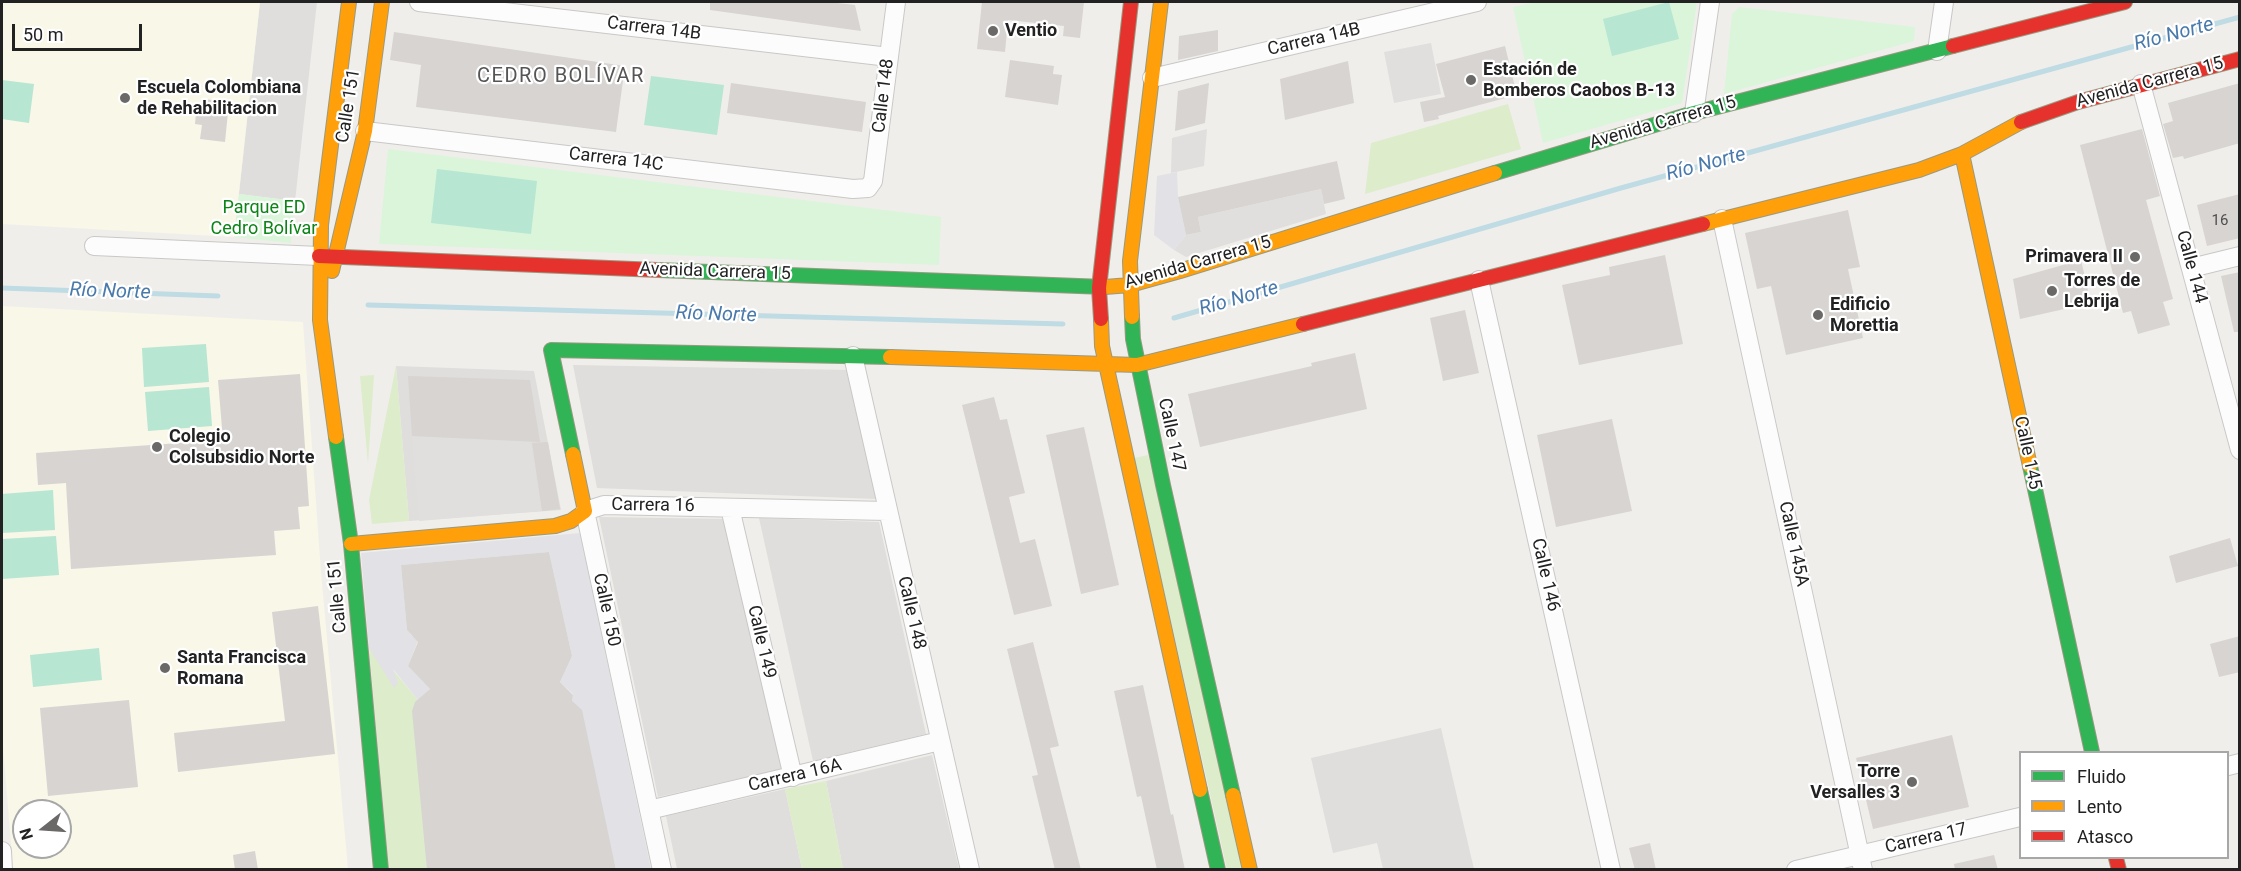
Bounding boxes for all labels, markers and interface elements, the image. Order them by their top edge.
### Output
scale bar [15,12,146,50]
street label: Carrera 14B [606,13,702,45]
water label: Río Norte [2132,13,2216,57]
street label: Carrera 14B [1266,19,1362,61]
place label: Ventio [1005,20,1057,42]
text: 50 m [23,24,63,45]
marker: Ventio [986,24,1000,38]
street label: Avenida Carrera 15 [2074,53,2226,113]
street label: Calle 148 [869,58,899,134]
place label: Estación de Bomberos Caobos B-13 [1483,59,1675,101]
district label: CEDRO BOLÍVAR [477,65,645,89]
street label: Calle 151 [332,67,366,145]
marker: Estación de Bomberos Caobos B-13 [1464,73,1478,87]
place label: Escuela Colombiana de Rehabilitacion [137,77,301,119]
marker: Escuela Colombiana de Rehabilitacion [118,91,132,105]
street label: Avenida Carrera 15 [1587,92,1739,154]
street label: Carrera 14C [568,143,664,177]
water label: Río Norte [1664,143,1748,187]
park label: Parque ED Cedro Bolívar [211,197,317,240]
house number: 16 [2212,212,2228,230]
street label: Calle 144 [2171,228,2211,306]
street label: Avenida Carrera 15 [1122,232,1274,294]
place label: Primavera II [2025,246,2123,268]
marker: Primavera II [2128,250,2142,264]
street label: Avenida Carrera 15 [639,259,791,285]
place label: Torres de Lebrija [2064,270,2140,312]
water label: Río Norte [1197,276,1281,322]
water label: Río Norte [69,279,151,305]
marker: Torres de Lebrija [2045,284,2059,298]
place label: Edificio Morettia [1830,294,1899,336]
water label: Río Norte [675,302,757,328]
marker: Edificio Morettia [1811,308,1825,322]
street label: Calle 147 [1153,396,1189,474]
street label: Calle 145 [2009,414,2045,492]
place label: Colegio Colsubsidio Norte [169,426,314,468]
marker: Colegio Colsubsidio Norte [150,440,164,454]
street label: Carrera 16 [611,494,695,518]
street label: Calle 145A [1773,500,1813,588]
street label: Calle 146 [1526,536,1564,614]
street label: Calle 151 [324,558,352,634]
street label: Calle 150 [588,571,624,649]
street label: Calle 148 [892,574,930,652]
street label: Calle 149 [742,603,780,681]
place label: Santa Francisca Romana [177,647,306,690]
marker: Santa Francisca Romana [158,661,172,675]
legend [2019,751,2229,859]
street label: Carrera 16A [746,755,844,797]
place label: Torre Versalles 3 [1810,761,1900,804]
text: Fluido [2077,766,2126,787]
marker: Torre Versalles 3 [1905,775,1919,789]
text: Lento [2077,796,2122,817]
north arrow [12,799,72,859]
street label: Carrera 17 [1883,819,1969,859]
text: N [15,826,37,842]
text: Atasco [2077,826,2133,847]

